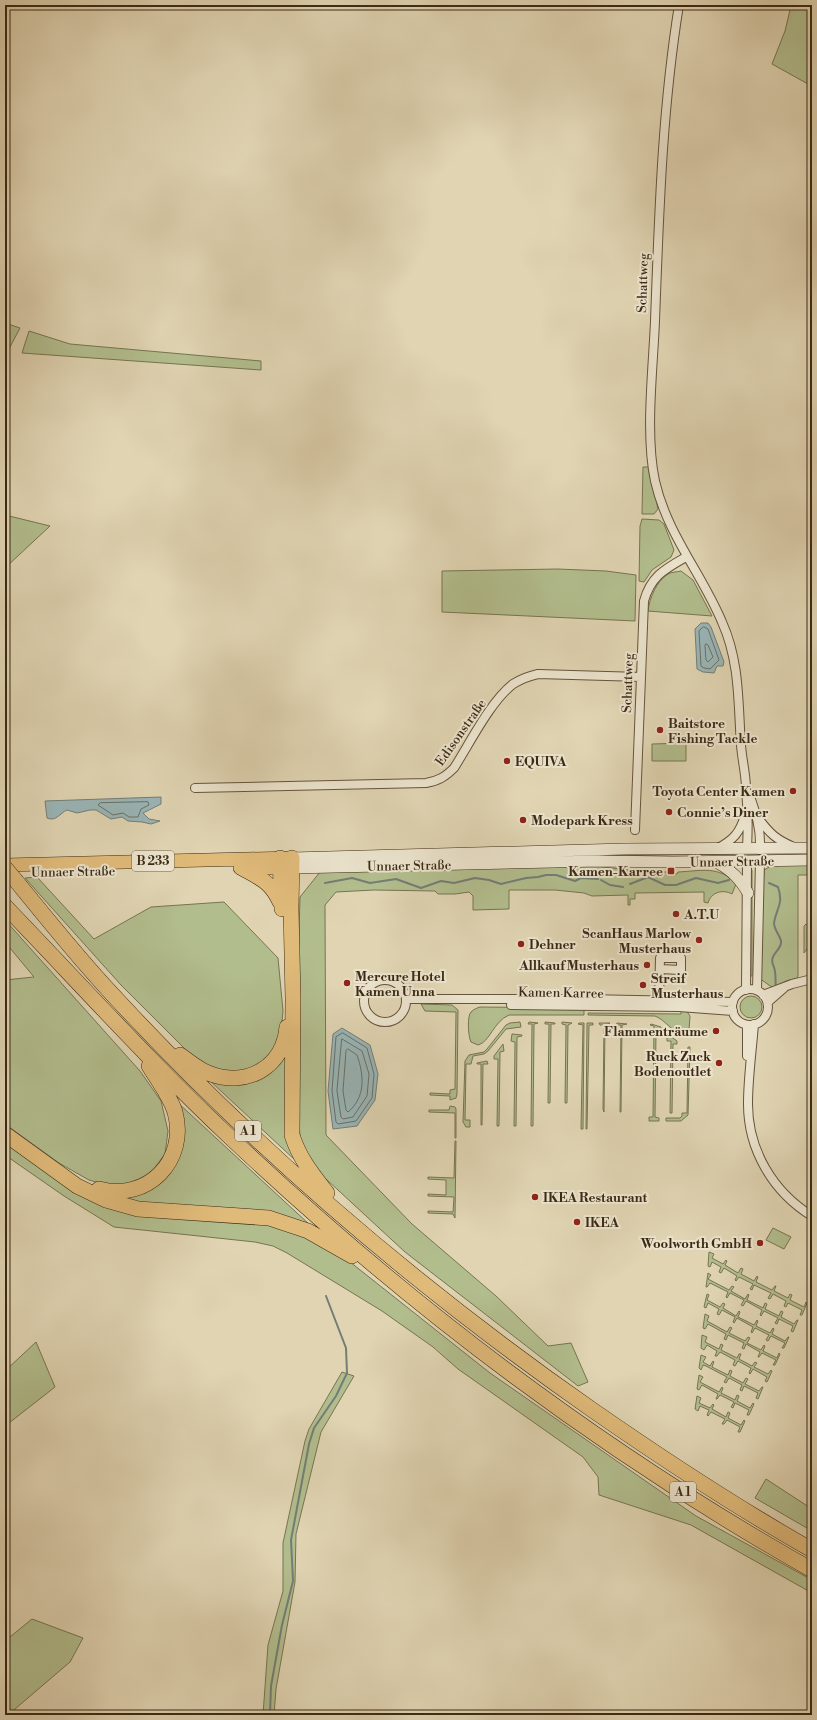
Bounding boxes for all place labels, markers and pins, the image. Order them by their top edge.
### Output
place label: Baitstore Fishing Tackle [668,716,758,747]
marker: Baitstore Fishing Tackle [655,725,665,735]
place label: EQUIVA [515,754,567,770]
marker: EQUIVA [502,756,512,766]
place label: Toyota Center Kamen [652,784,785,800]
marker: Toyota Center Kamen [788,786,798,796]
place label: Connie’s Diner [677,805,769,821]
marker: Connie’s Diner [664,807,674,817]
place label: Modepark Kress [531,813,633,829]
marker: Modepark Kress [518,815,528,825]
place label: Kamen-Karree [568,864,663,880]
marker: Kamen-Karree [666,866,676,876]
place label: A.T.U [683,907,719,923]
marker: A.T.U [671,909,681,919]
place label: ScanHaus Marlow Musterhaus [582,926,692,957]
marker: ScanHaus Marlow Musterhaus [694,935,704,945]
place label: Dehner [529,937,576,953]
marker: Dehner [516,939,526,949]
place label: Allkauf Musterhaus [518,958,639,974]
marker: Allkauf Musterhaus [642,960,652,970]
place label: Mercure Hotel Kamen Unna [355,969,446,1000]
place label: Streif Musterhaus [651,971,724,1002]
marker: Mercure Hotel Kamen Unna [342,978,352,988]
marker: Streif Musterhaus [638,980,648,990]
place label: Flammenträume [604,1024,708,1040]
marker: Flammenträume [711,1026,721,1036]
place label: Ruck Zuck Bodenoutlet [634,1049,712,1080]
marker: Ruck Zuck Bodenoutlet [714,1058,724,1068]
place label: IKEA Restaurant [543,1190,648,1206]
marker: IKEA Restaurant [530,1192,540,1202]
place label: IKEA [585,1215,620,1231]
marker: IKEA [572,1217,582,1227]
place label: Woolworth GmbH [640,1236,752,1252]
marker: Woolworth GmbH [755,1238,765,1248]

